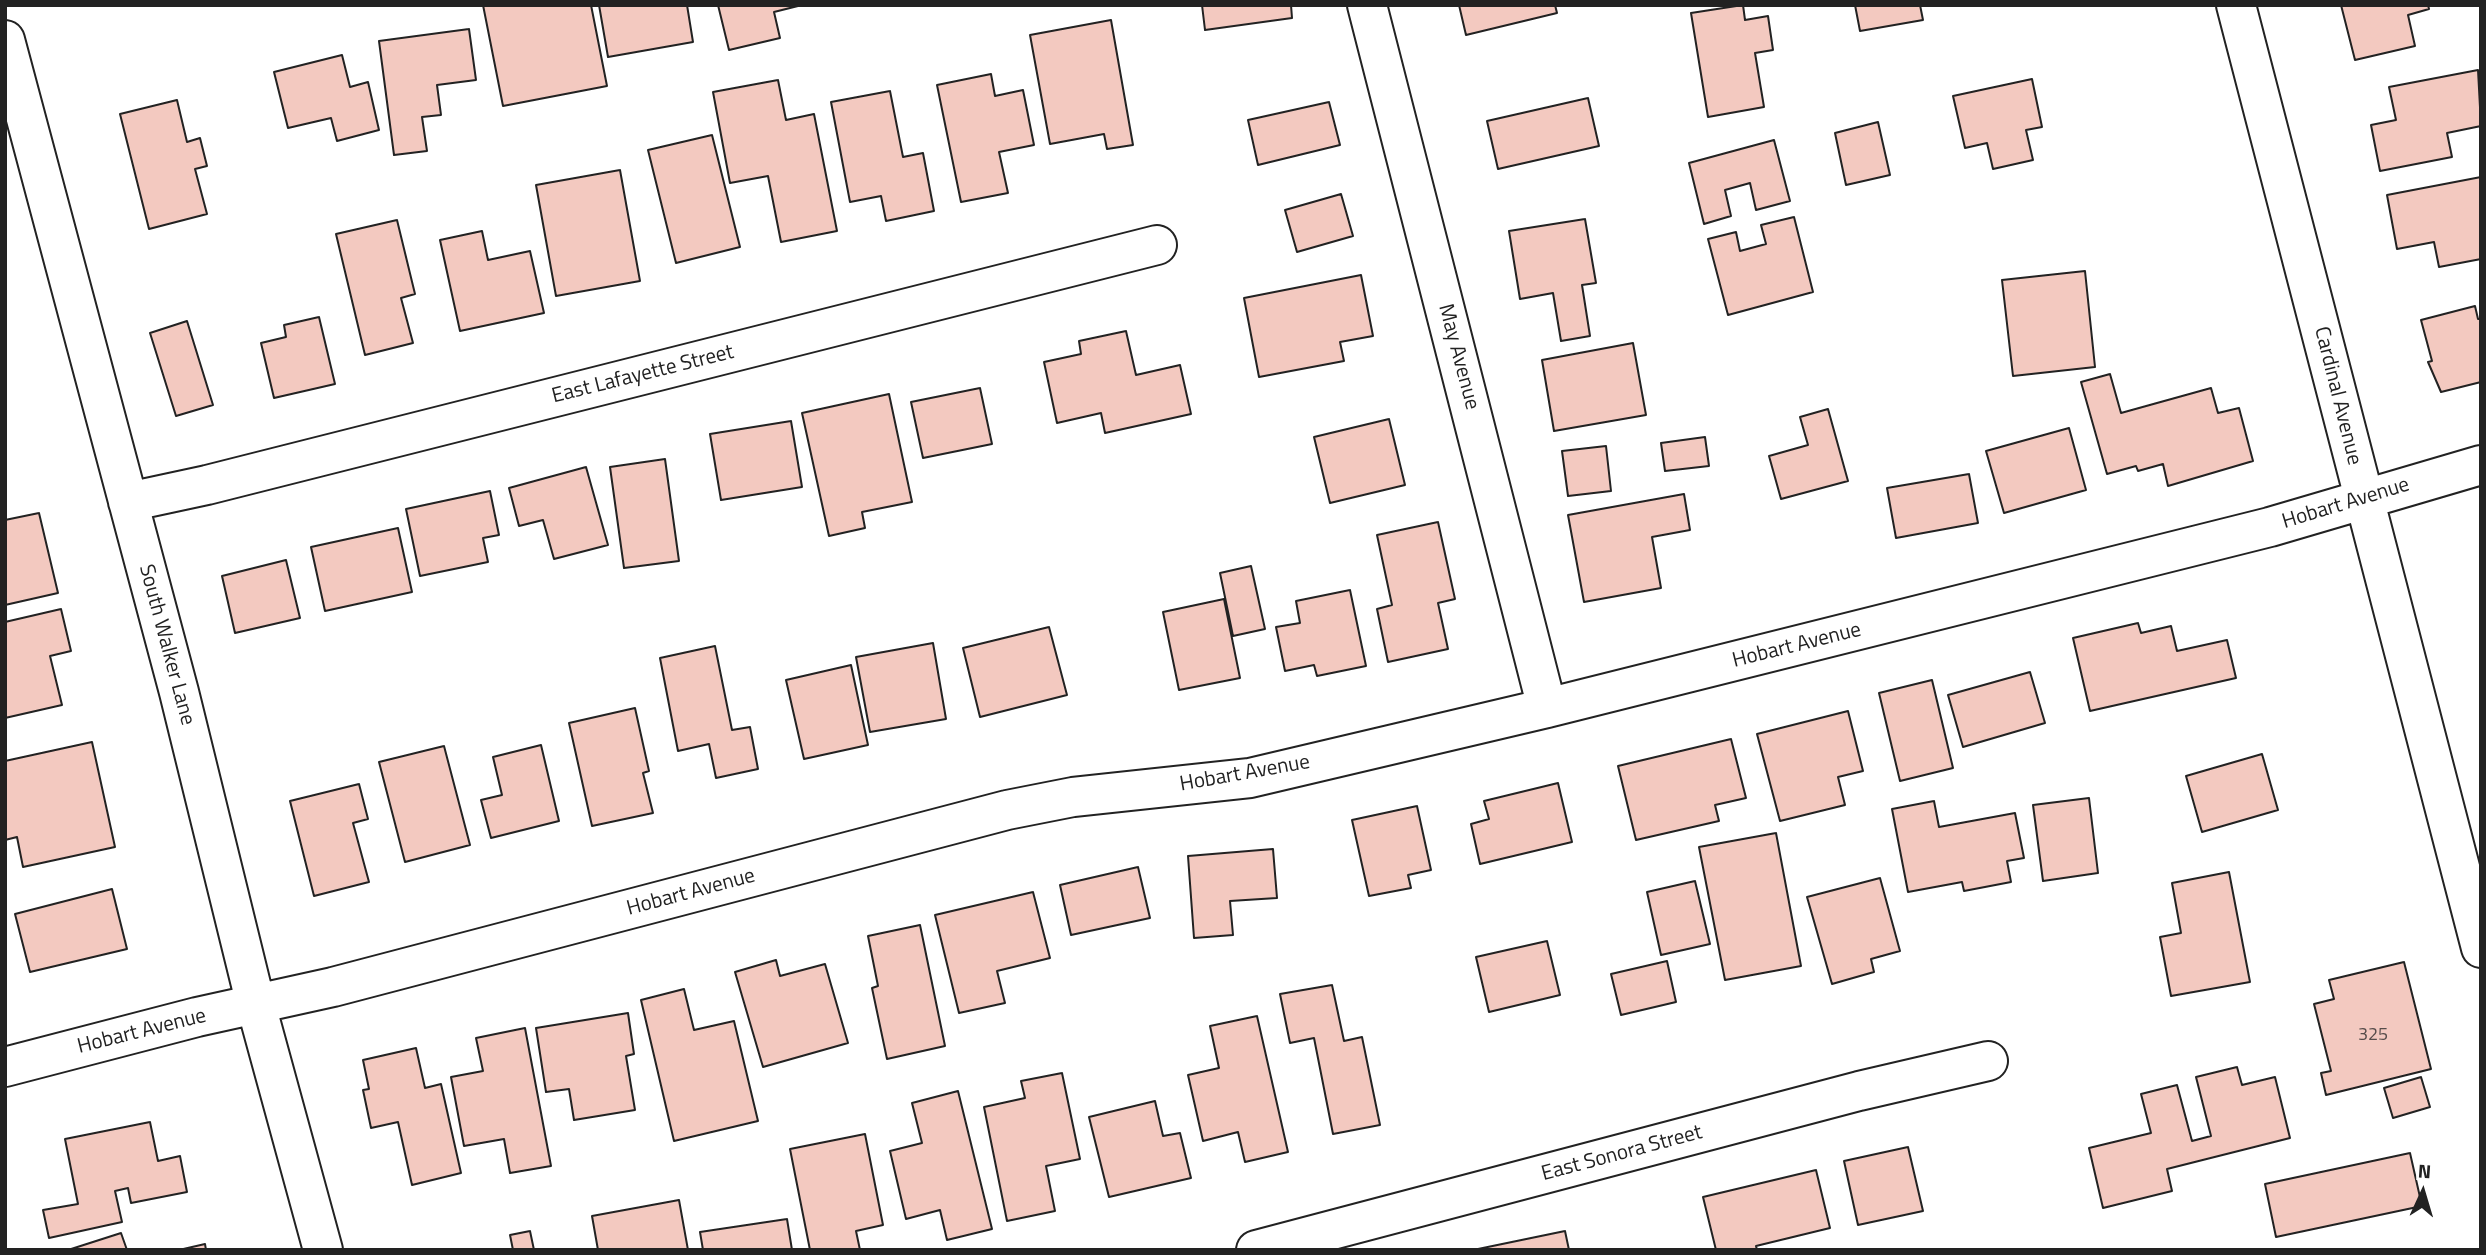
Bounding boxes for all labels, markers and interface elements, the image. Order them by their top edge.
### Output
street label: May Avenue [1432,301,1484,413]
street label: Cardinal Avenue [2308,324,2366,468]
street label: East Lafayette Street [550,340,736,410]
street label: Hobart Avenue [2279,473,2413,535]
street label: South Walker Lane [132,562,200,728]
street label: Hobart Avenue [1730,618,1864,674]
street label: Hobart Avenue [1178,750,1312,798]
street label: Hobart Avenue [624,864,758,922]
street label: Hobart Avenue [75,1004,209,1060]
house number: 325 [2358,1025,2388,1047]
street label: East Sonora Street [1539,1120,1705,1188]
text: N [2417,1156,2432,1185]
north arrow [2388,1157,2458,1227]

